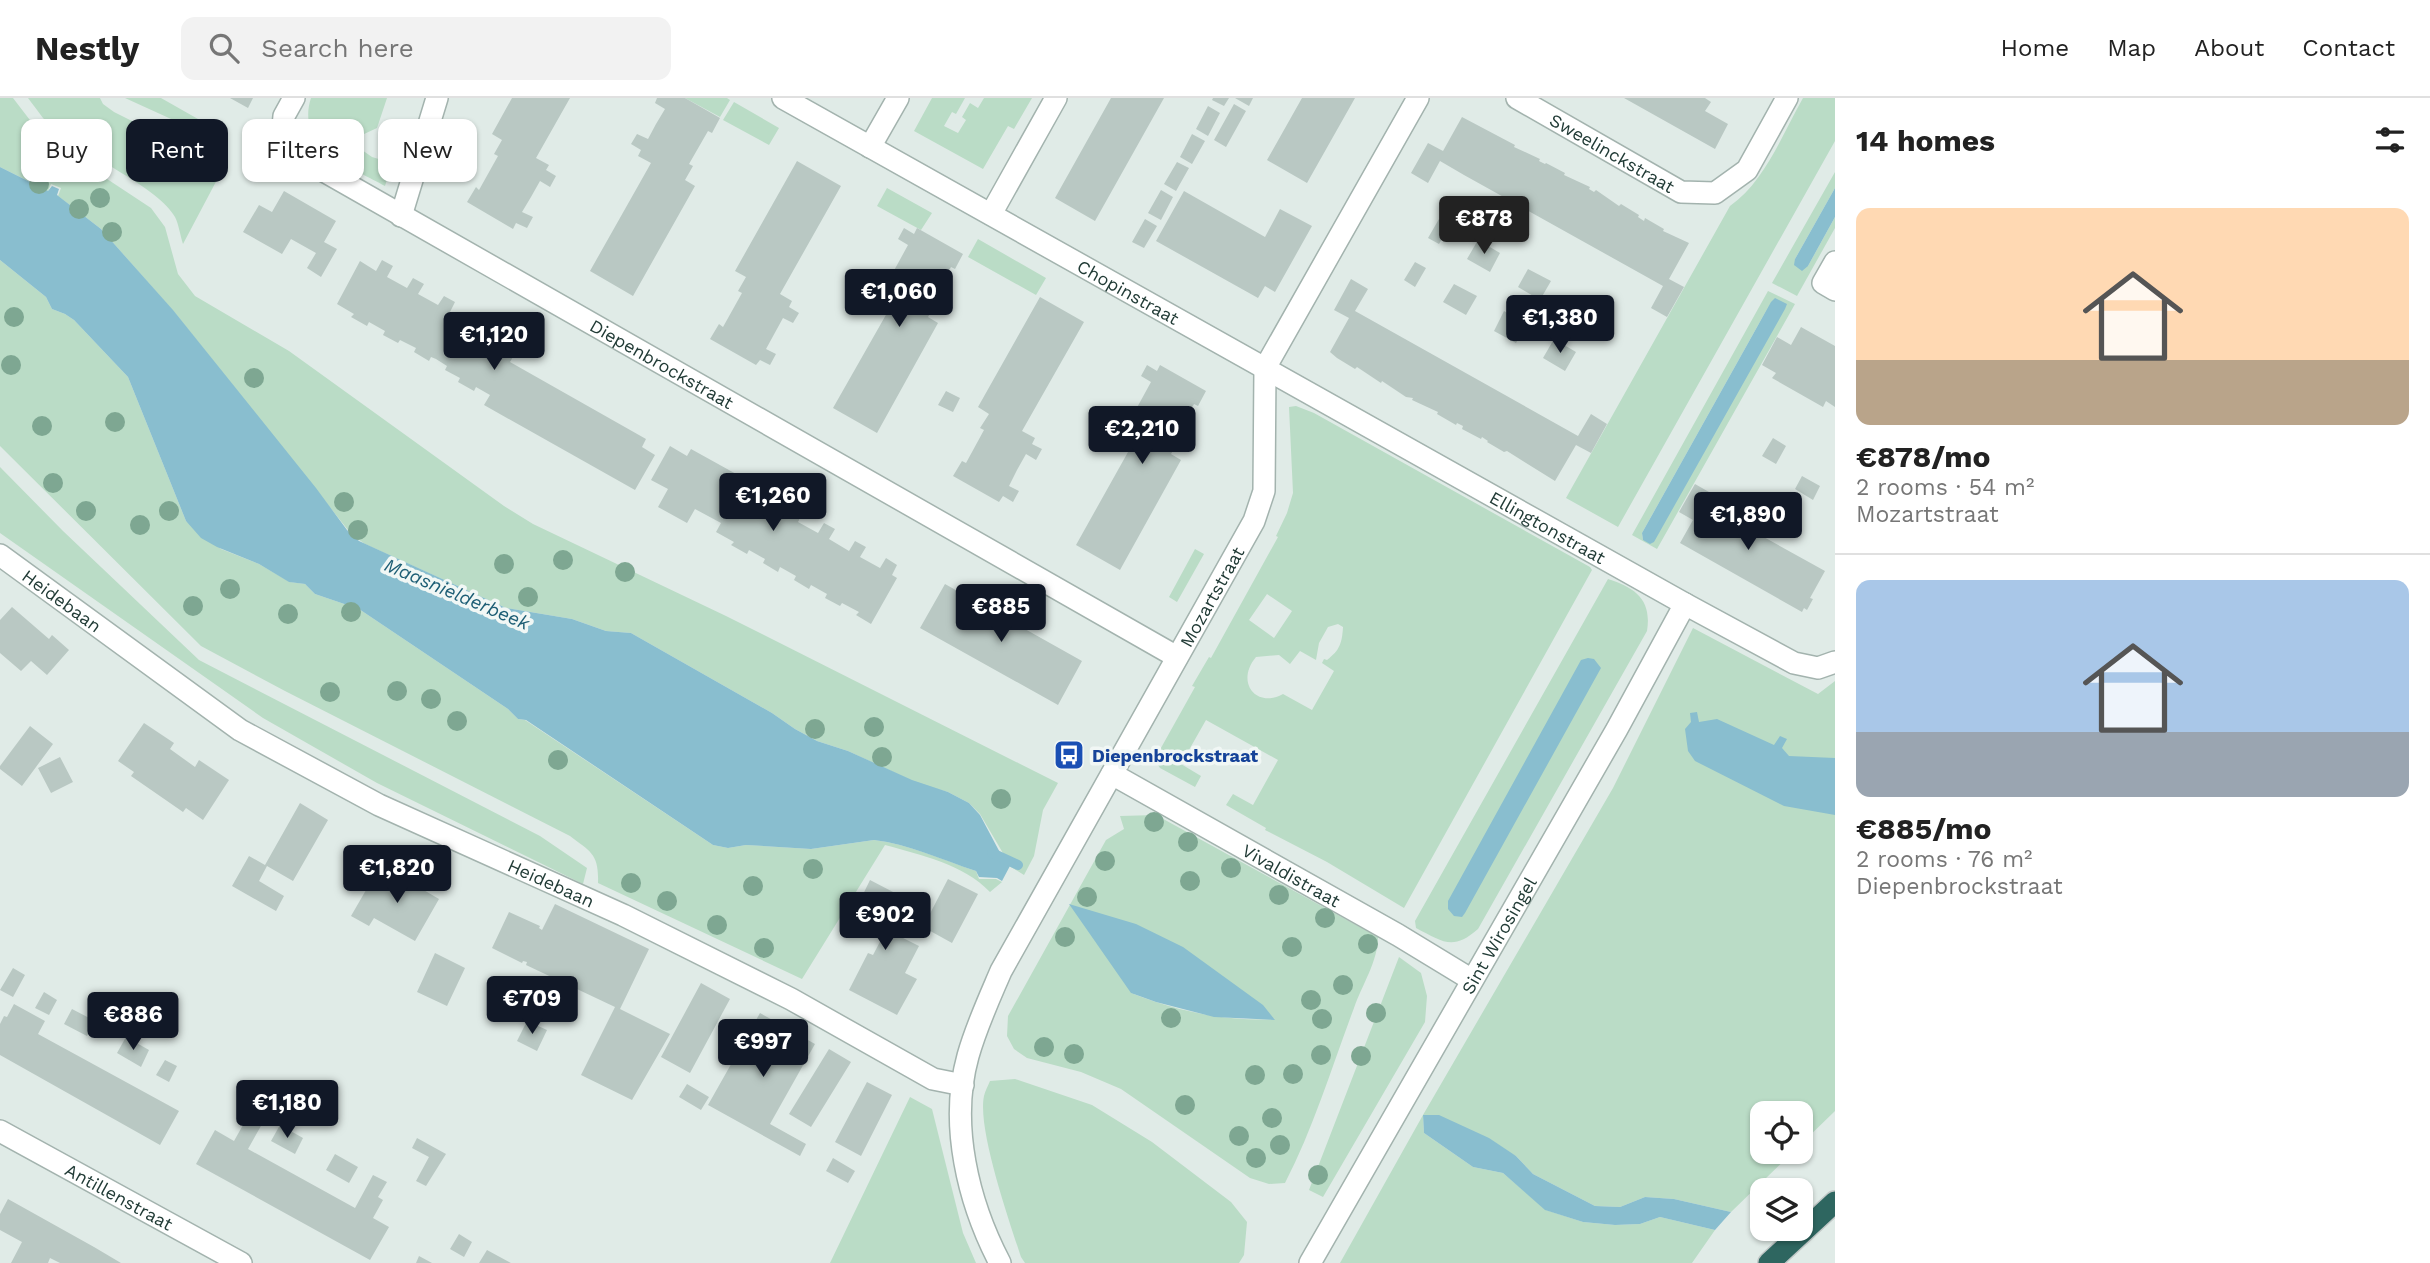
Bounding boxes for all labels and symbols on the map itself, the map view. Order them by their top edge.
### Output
street label: Sweelinckstraat [1546,109,1679,197]
pin: €878 [1443,197,1525,256]
street label: Chopinstraat [1074,255,1183,329]
pin: €1,060 [842,270,956,329]
pin: €1,380 [1503,296,1617,355]
pin: €1,120 [437,313,551,372]
street label: Diepenbrockstraat [586,314,738,413]
pin: €2,210 [1085,406,1199,466]
pin: €1,260 [716,474,830,533]
street label: Ellingtonstraat [1486,486,1610,568]
pin: €1,890 [1691,492,1805,552]
street label: Mozartstraat [1175,542,1248,650]
water label: Maasnielderbeek [381,553,534,635]
street label: Heidebaan [19,565,106,636]
pin: €885 [960,584,1042,644]
bus stop icon: Diepenbrockstraat [1052,738,1086,772]
place label: Diepenbrockstraat [1092,745,1258,766]
street label: Vivaldistraat [1239,839,1345,911]
pin: €1,820 [340,846,454,905]
street label: Heidebaan [505,854,598,911]
street label: Sint Wirosingel [1457,873,1541,998]
pin: €902 [844,892,926,952]
pin: €709 [491,976,573,1036]
pin: €886 [92,992,174,1052]
pin: €997 [722,1020,804,1079]
pin: €1,180 [230,1080,344,1140]
street label: Antillenstraat [62,1158,177,1234]

